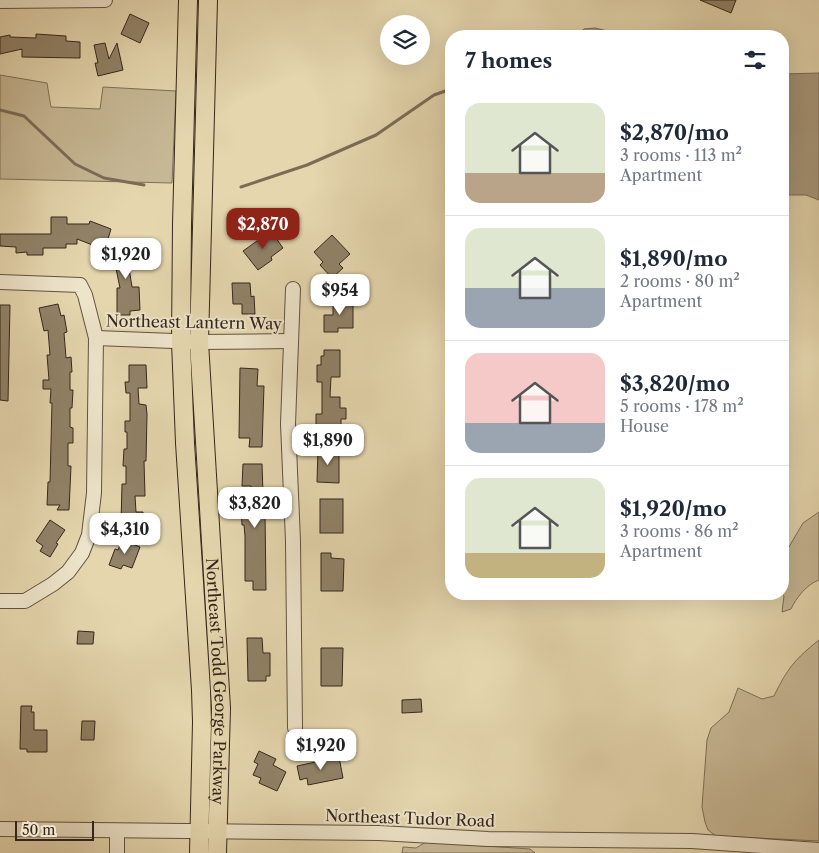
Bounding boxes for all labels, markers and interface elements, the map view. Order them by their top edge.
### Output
map controls [380,15,430,65]
button: layers [380,15,430,65]
icon: filters [741,46,769,74]
text: 7 homes [465,48,552,73]
text: $2,870/mo [620,120,729,145]
icon: home [505,123,565,183]
text: 3 rooms · 113 m² [620,145,742,165]
text: Apartment [620,165,702,185]
pin: $2,870 [222,208,304,250]
text: $2,870 [237,214,289,234]
pin: $1,920 [85,238,167,280]
text: $1,920 [101,244,151,264]
text: $1,890/mo [620,246,728,271]
icon: home [505,248,565,308]
text: 2 rooms · 80 m² [620,271,740,291]
pin: $954 [310,274,370,316]
text: $954 [322,280,358,300]
text: Apartment [620,291,702,311]
street label: Northeast Lantern Way [106,310,283,334]
text: $3,820/mo [620,371,730,396]
icon: home [505,373,565,433]
text: 5 rooms · 178 m² [620,396,744,416]
text: House [620,416,669,436]
pin: $1,890 [287,424,369,466]
text: $1,890 [303,430,353,450]
pin: $3,820 [214,486,296,529]
text: $3,820 [229,493,281,513]
text: $1,920/mo [620,496,727,521]
icon: home [505,498,565,558]
pin: $4,310 [84,512,166,555]
text: $4,310 [100,519,150,539]
text: 3 rooms · 86 m² [620,521,739,541]
text: Apartment [620,541,702,561]
street label: Northeast Todd George Parkway [202,557,231,806]
pin: $1,920 [280,728,362,771]
text: $1,920 [296,735,346,755]
street label: Northeast Tudor Road [325,805,495,831]
scale bar [15,818,94,841]
text: 50 m [22,821,55,839]

